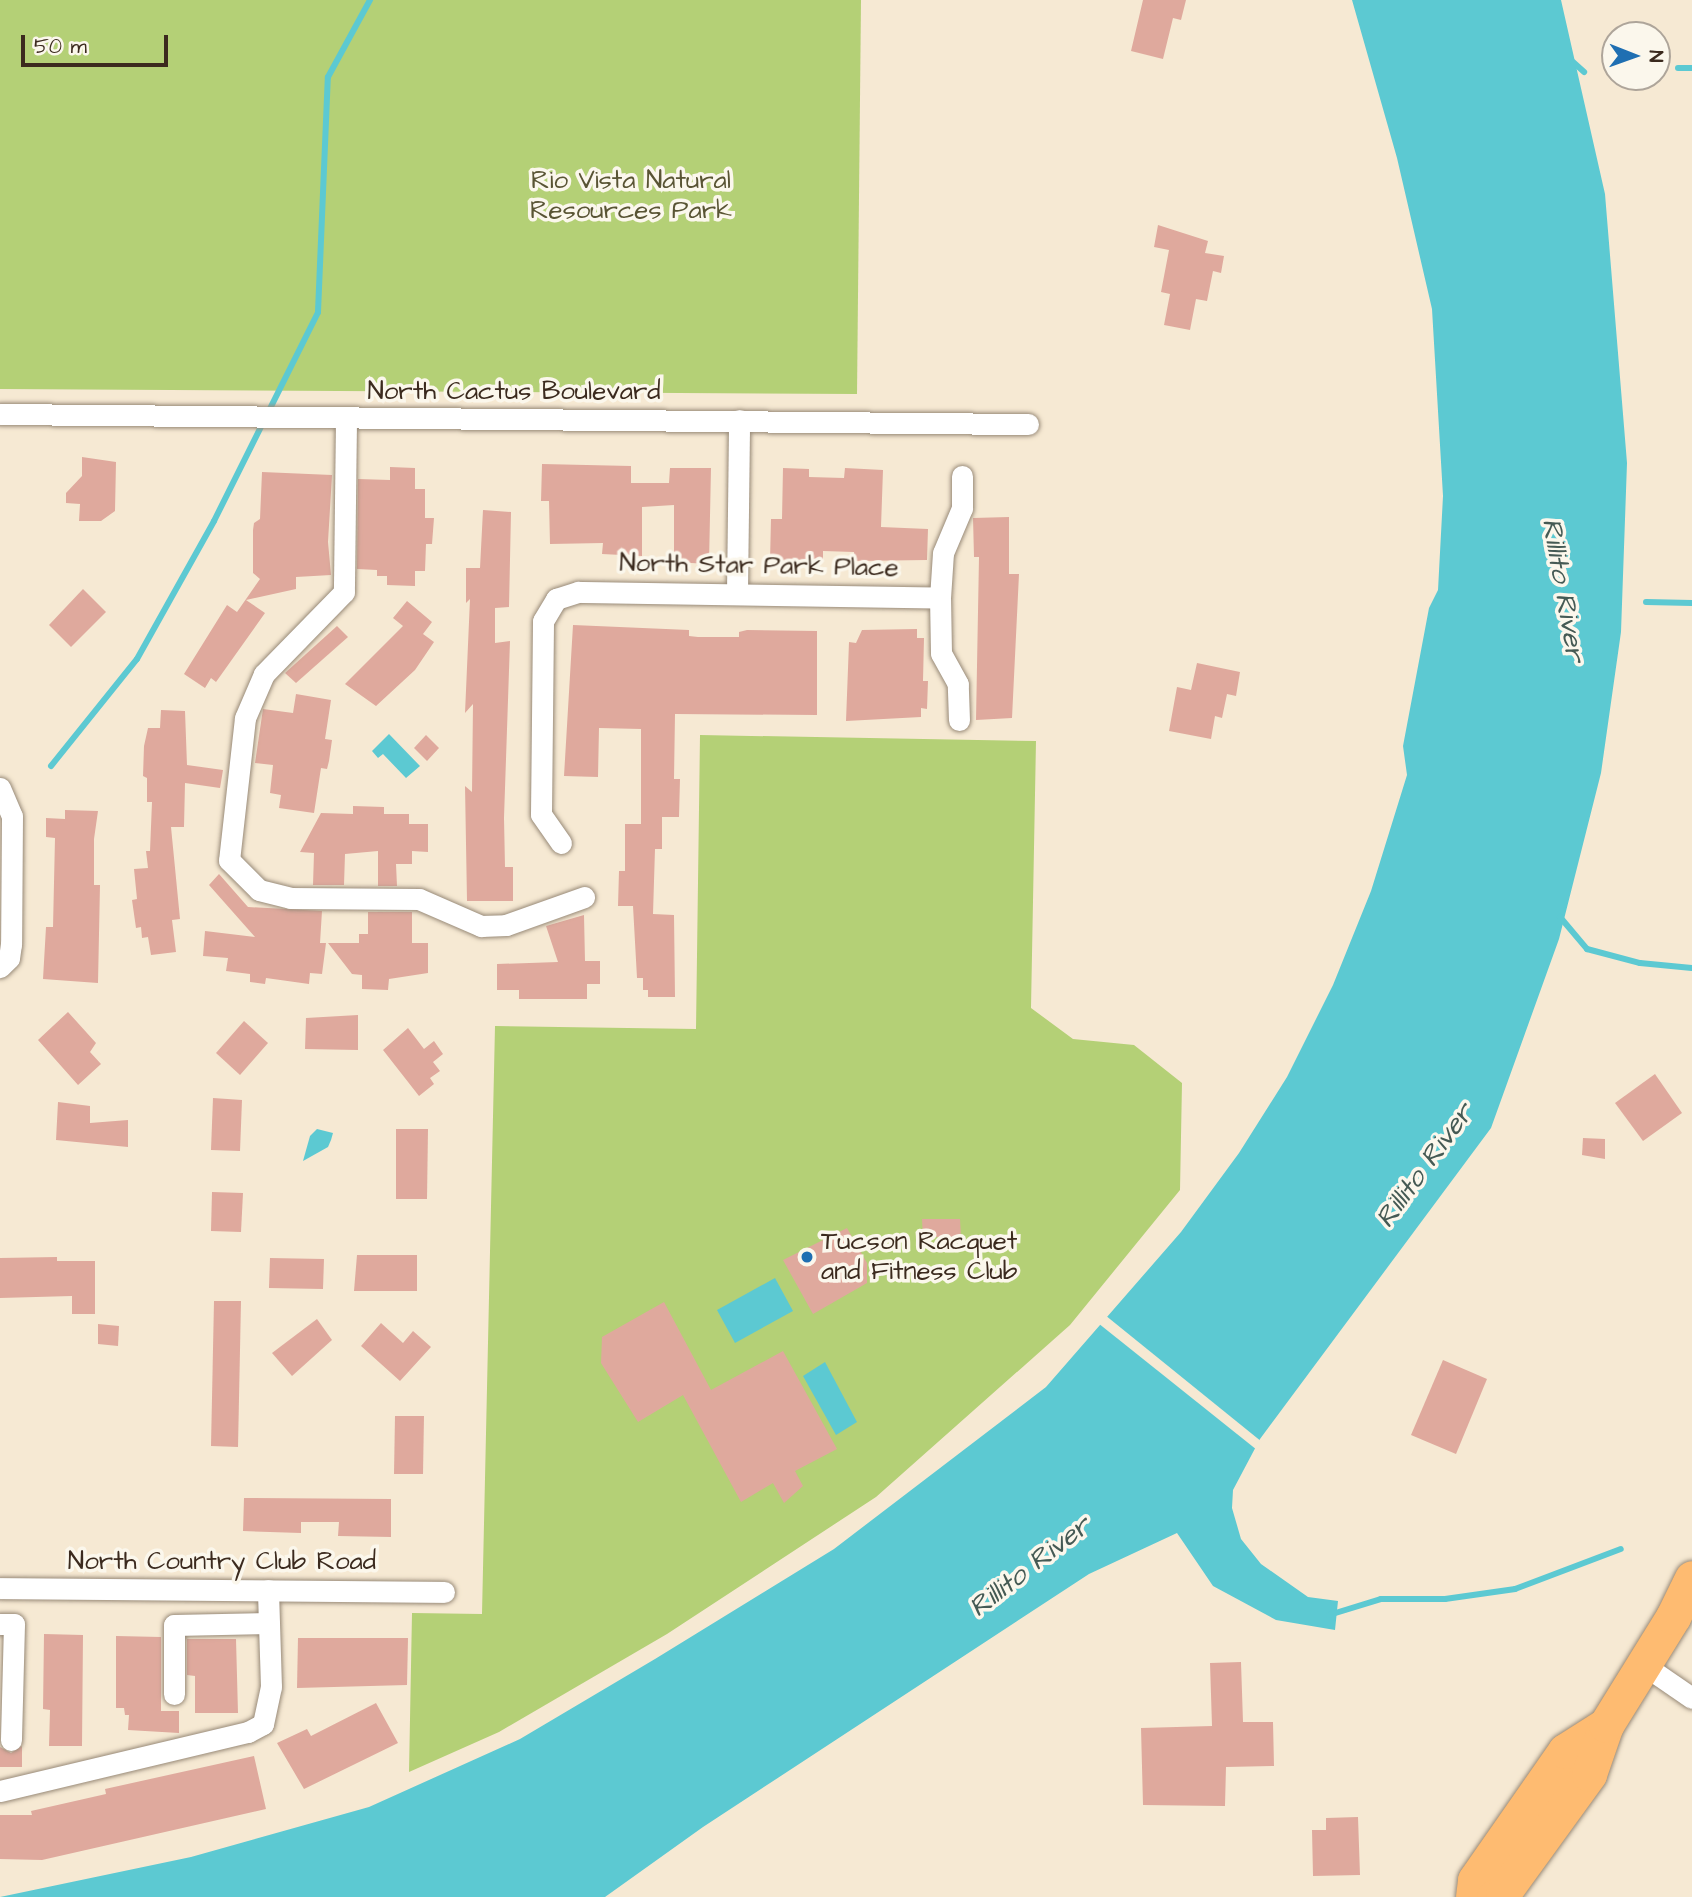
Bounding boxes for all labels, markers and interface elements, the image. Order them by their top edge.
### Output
scale bar [24,21,172,65]
north arrow [1601,21,1671,91]
text: 50 m [34,32,87,61]
text: N [1642,50,1669,63]
park label: Rio Vista Natural Resources Park [530,165,732,227]
street label: North Cactus Boulevard [367,376,661,408]
water label: Rillito River [1534,516,1592,664]
street label: North Star Park Place [619,548,899,584]
water label: Rillito River [1369,1098,1481,1234]
place label: Tucson Racquet and Fitness Club [821,1226,1017,1288]
marker: Tucson Racquet and Fitness Club [799,1249,815,1265]
water label: Rillito River [963,1509,1097,1625]
street label: North Country Club Road [68,1546,376,1578]

